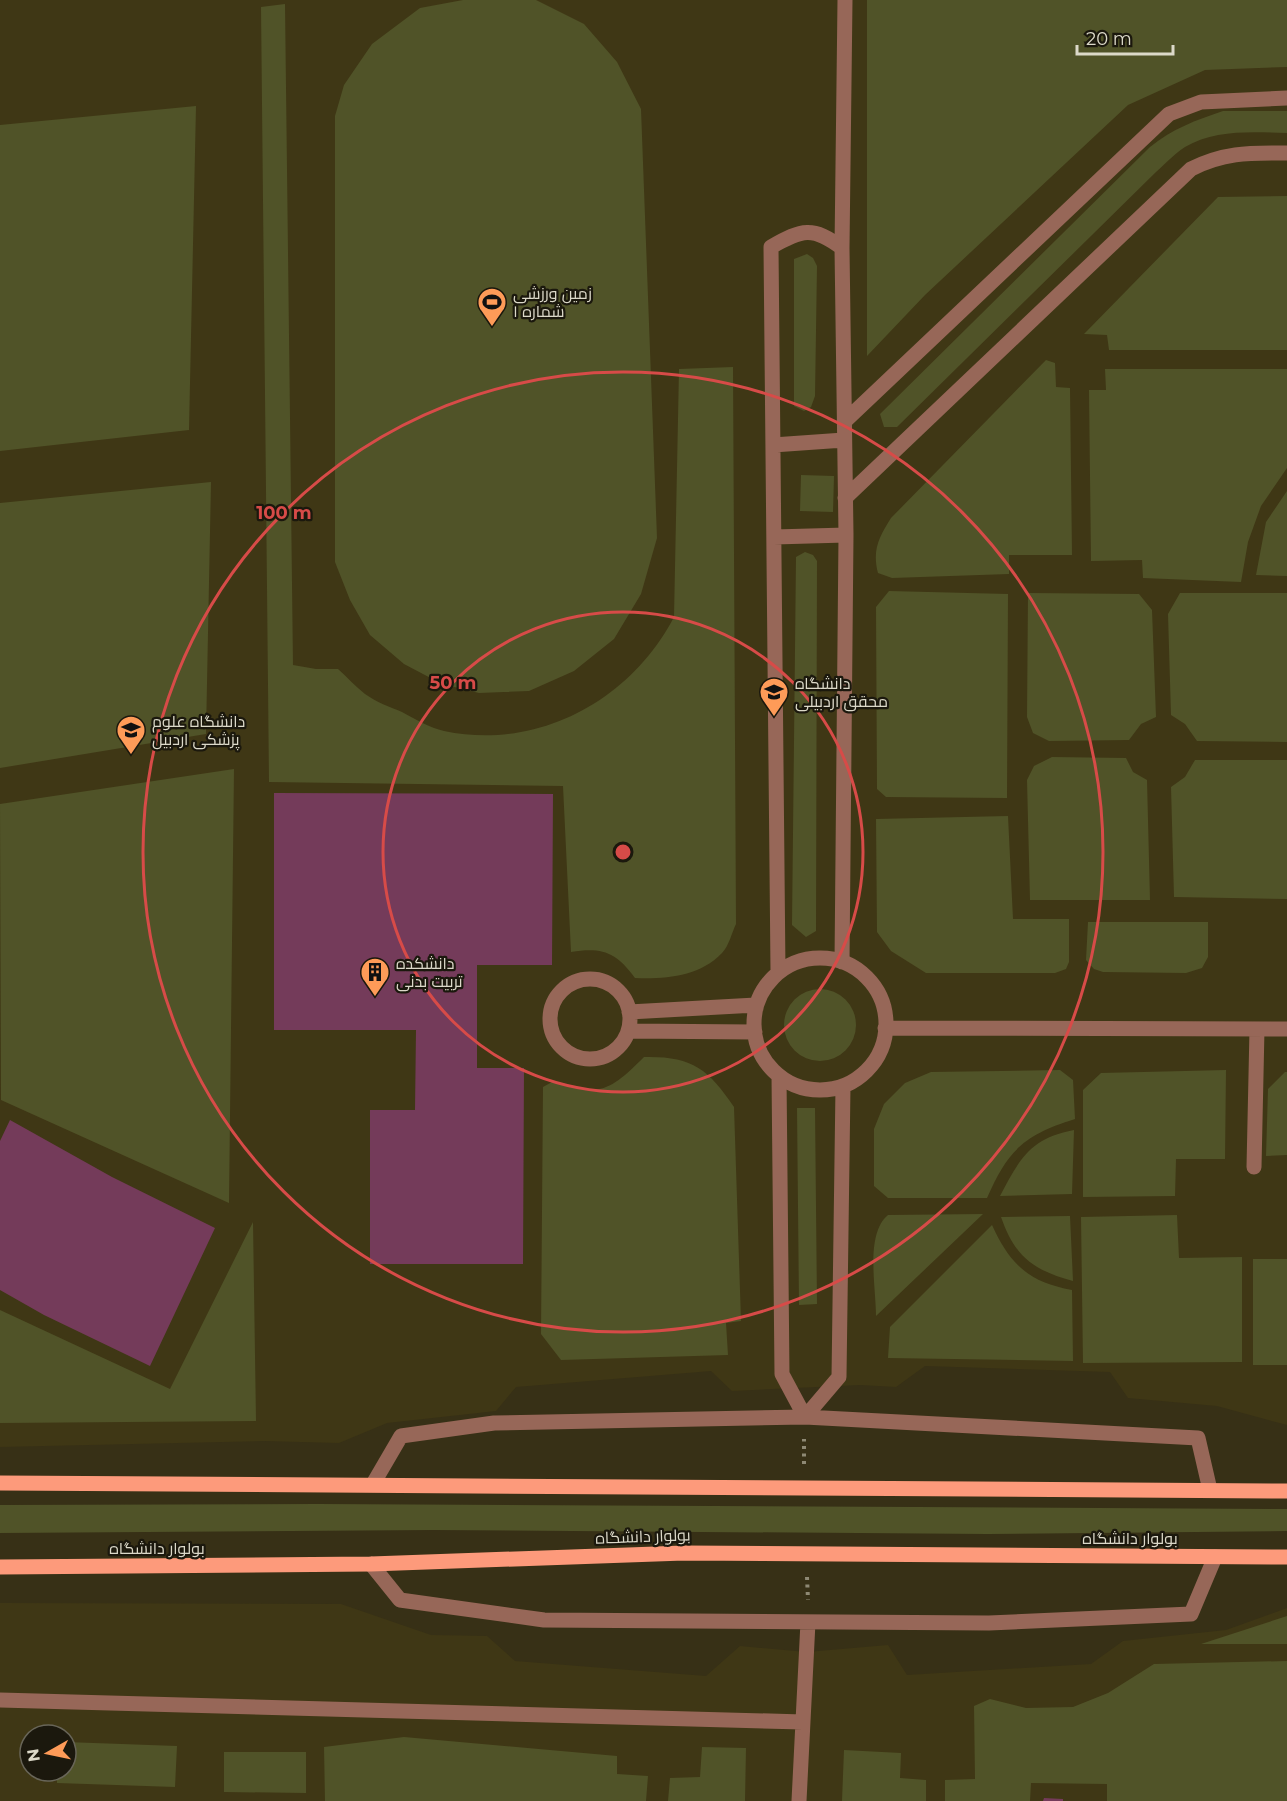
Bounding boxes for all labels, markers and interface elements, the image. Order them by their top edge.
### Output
scale bar [1077,18,1173,56]
text: 20 m [1086,28,1132,50]
place label: زمین ورزشی شماره ۱ [513,284,592,321]
sports icon: زمین ورزشی شماره ۱ [476,286,508,328]
text: 100 m [256,502,312,524]
text: 50 m [430,672,476,694]
place label: دانشگاه محقق اردبیلی [795,674,888,712]
school or university icon: دانشگاه محقق اردبیلی [758,676,790,718]
place label: دانشگاه علوم پزشکی اردبیل [152,712,245,751]
school or university icon: دانشگاه علوم پزشکی اردبیل [115,714,147,756]
centre of rings [613,842,633,862]
place label: دانشکده تربیت بدنی [396,954,463,992]
building icon: دانشکده تربیت بدنی [359,956,391,998]
street label: بولوار دانشگاه [595,1525,691,1548]
street label: بولوار دانشگاه [1082,1529,1178,1548]
street label: بولوار دانشگاه [109,1539,205,1558]
north arrow [18,1723,78,1783]
text: N [23,1747,44,1763]

